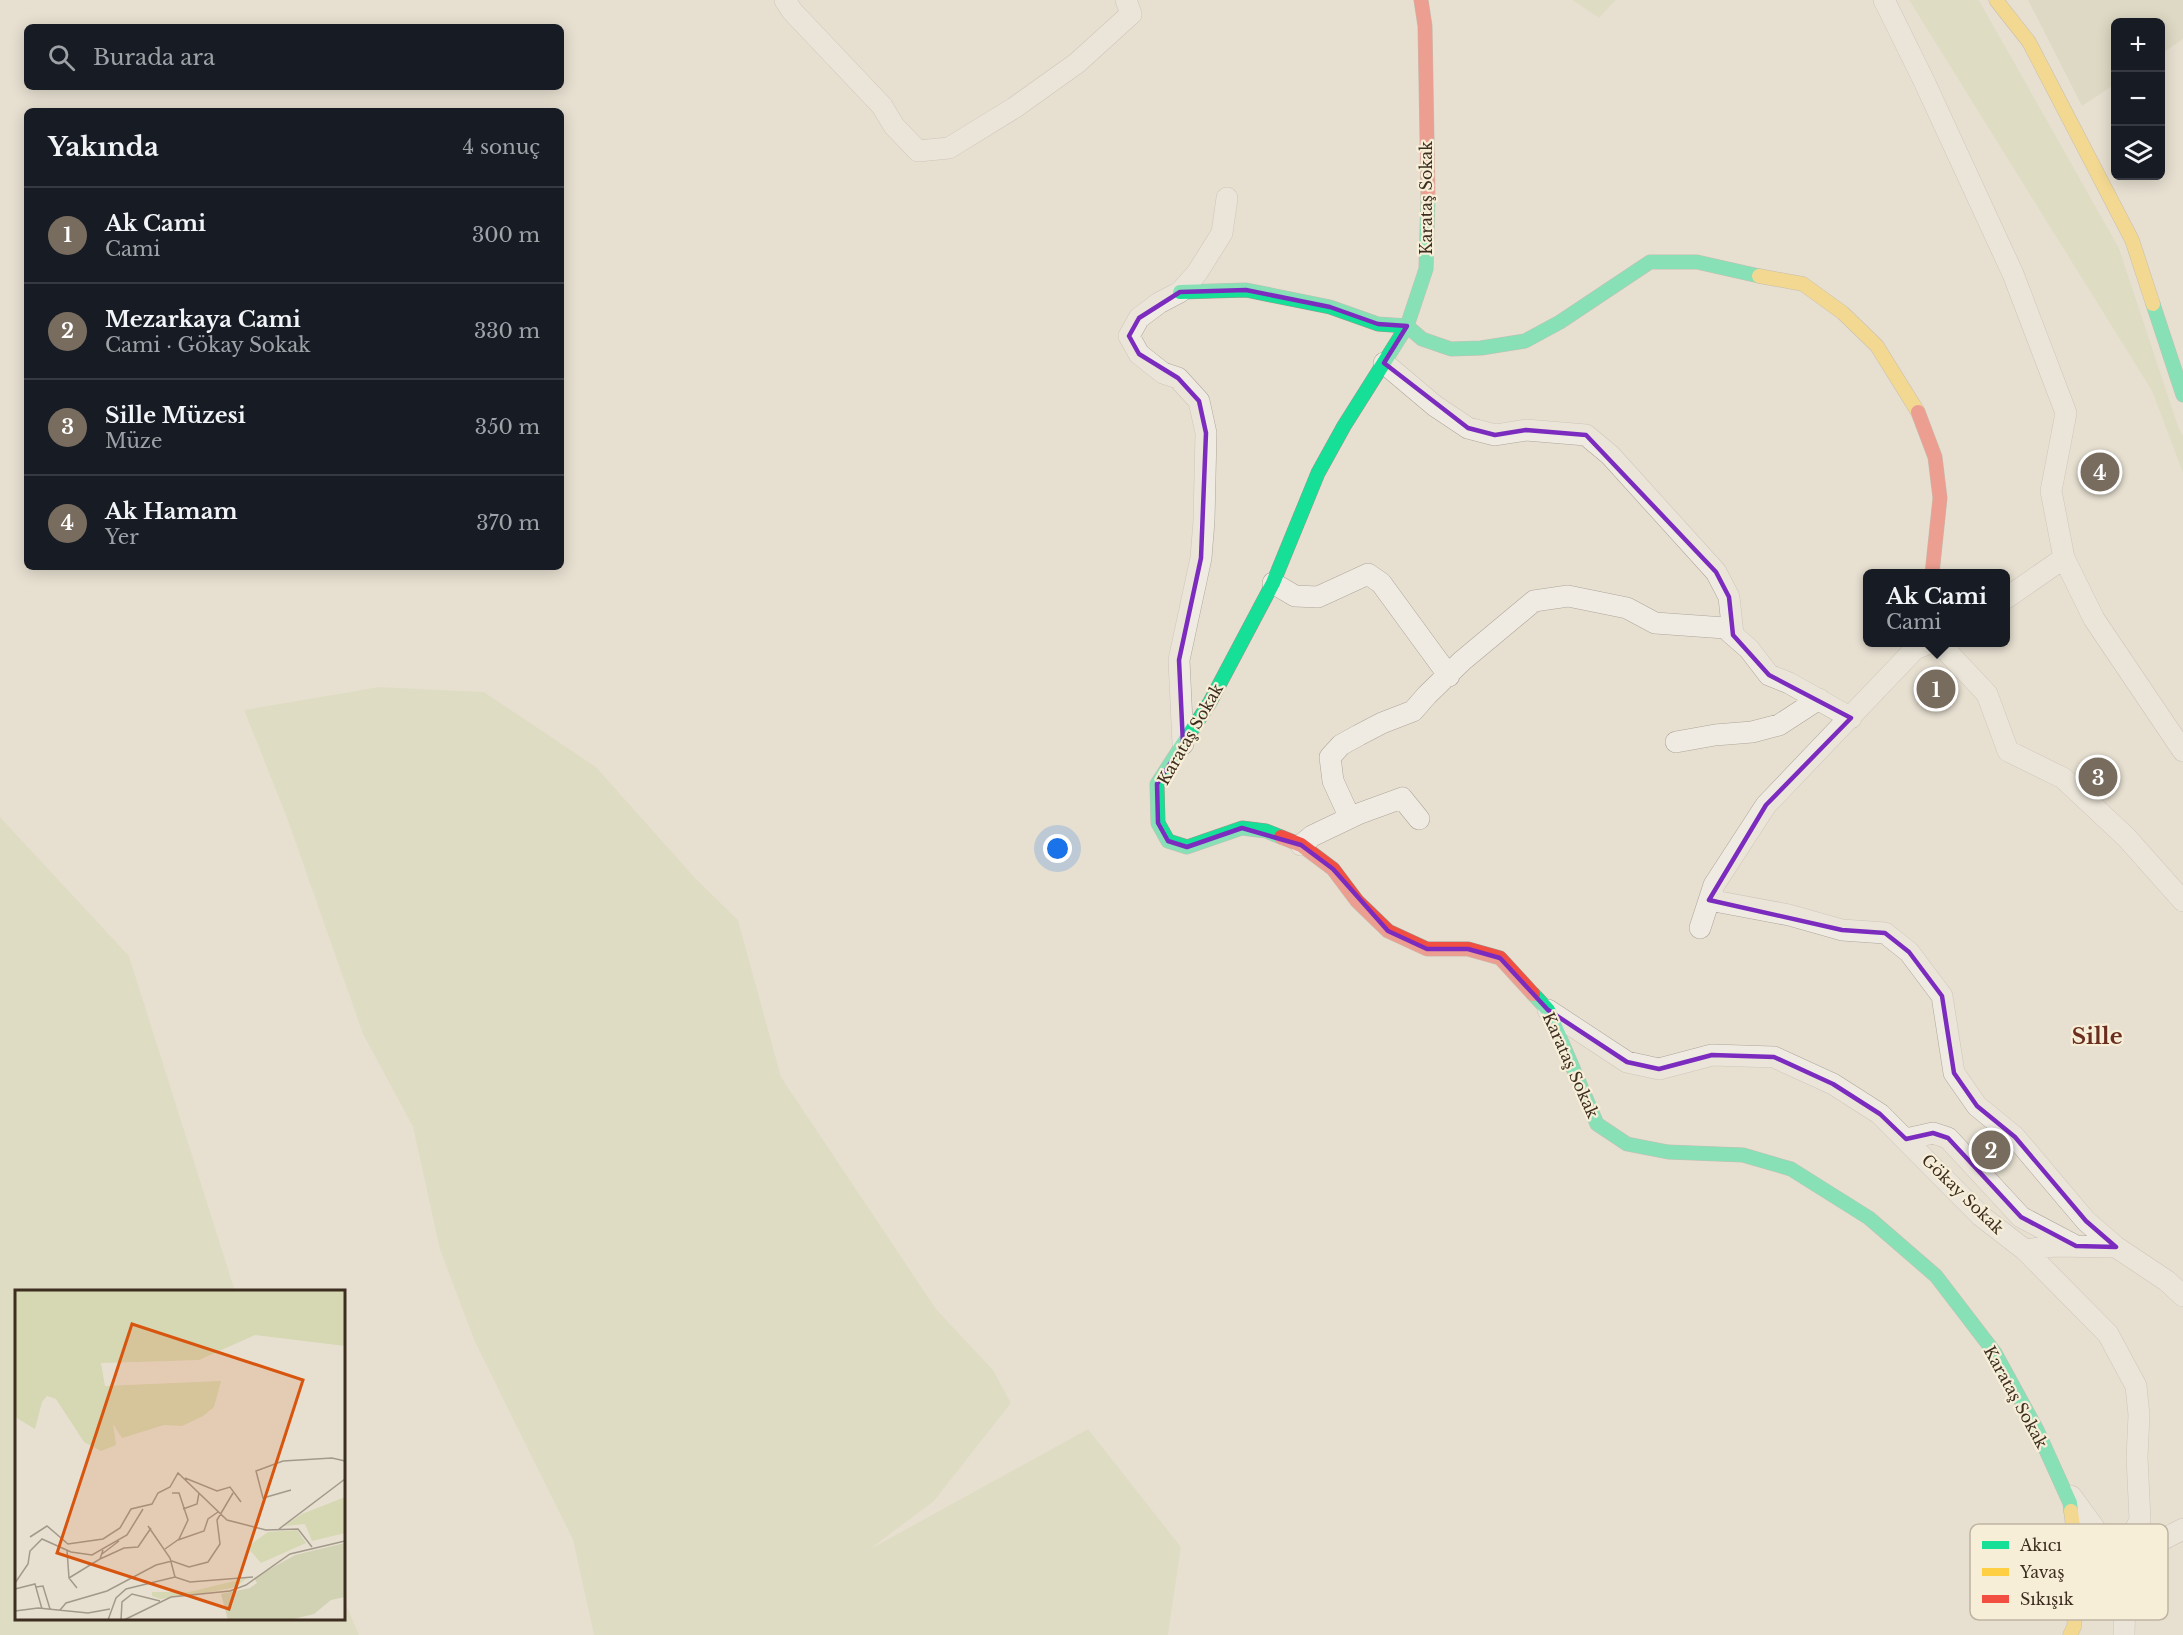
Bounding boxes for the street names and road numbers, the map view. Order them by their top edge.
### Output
street label: Karataş Sokak [1416,141,1436,255]
street label: Karataş Sokak [1153,680,1227,788]
street label: Karataş Sokak [1539,1009,1603,1121]
street label: Gökay Sokak [1918,1150,2008,1238]
street label: Karataş Sokak [1980,1342,2052,1452]

